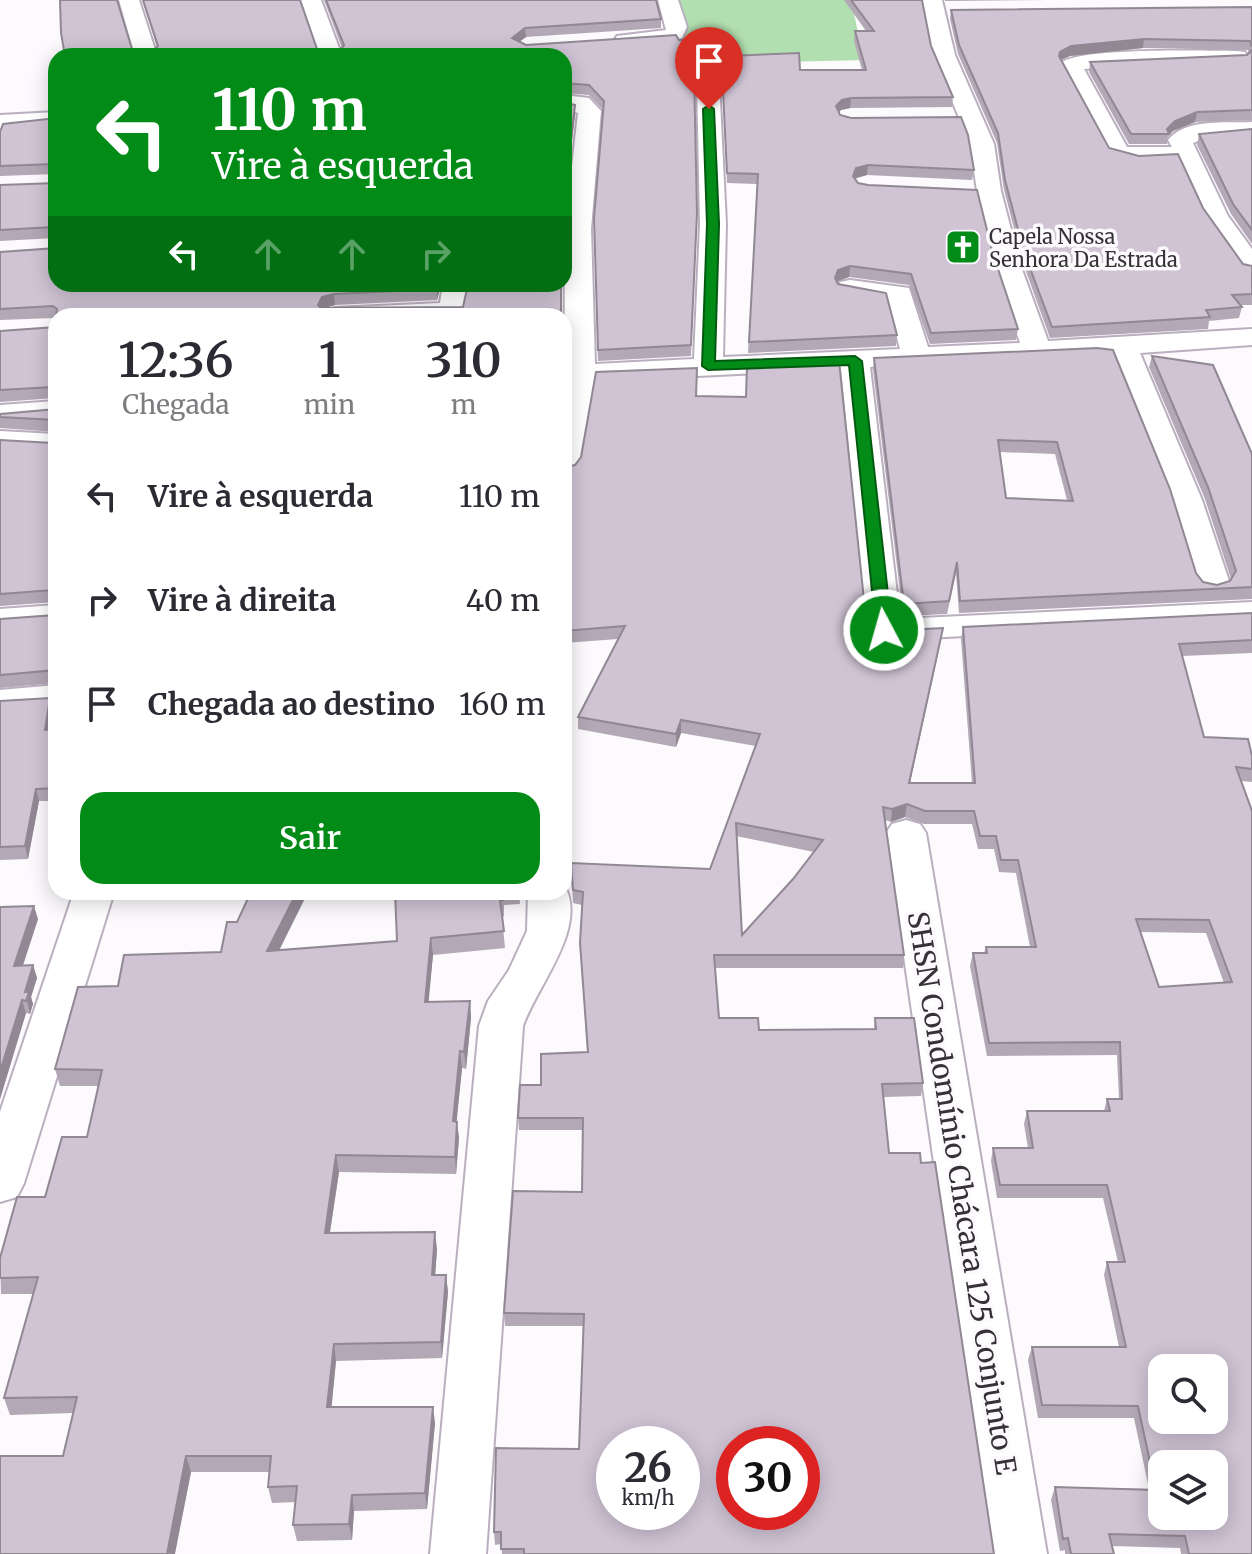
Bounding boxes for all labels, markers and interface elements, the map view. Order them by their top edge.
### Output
pin [675,27,743,109]
icon: arrive [687,39,731,83]
text: 110 m [212,75,367,145]
icon: left [80,80,184,184]
text: Vire à esquerda [212,144,474,189]
place label: Capela Nossa Senhora Da Estrada [989,224,1178,272]
church icon: Capela Nossa Senhora Da Estrada [944,228,982,266]
icon: left [162,232,206,276]
icon: ahead [246,232,290,276]
icon: ahead [330,232,374,276]
icon: right [414,232,458,276]
text: 12:36 [118,330,234,390]
text: 1 [318,330,340,390]
text: 310 [425,330,502,390]
text: Chegada [122,388,230,421]
text: min [304,388,355,421]
text: m [451,388,476,421]
icon: left [80,474,124,518]
text: Vire à esquerda [148,477,373,515]
text: 110 m [459,477,540,515]
icon: right [80,578,124,622]
text: Vire à direita [148,581,336,619]
text: 40 m [466,581,540,619]
position arrow [842,588,926,672]
icon: arrive [80,682,124,726]
text: Chegada ao destino [148,685,435,723]
text: 160 m [459,685,546,723]
button: Sair [80,792,540,884]
street label: SHSN Condomínio Chácara 125 Conjunto E [900,909,1024,1477]
map controls [1148,1354,1228,1530]
button: search [1148,1354,1228,1434]
speed limit sign: 30 [716,1426,820,1530]
text: 26 [624,1443,672,1493]
button: layers [1148,1450,1228,1530]
text: km/h [622,1485,674,1510]

